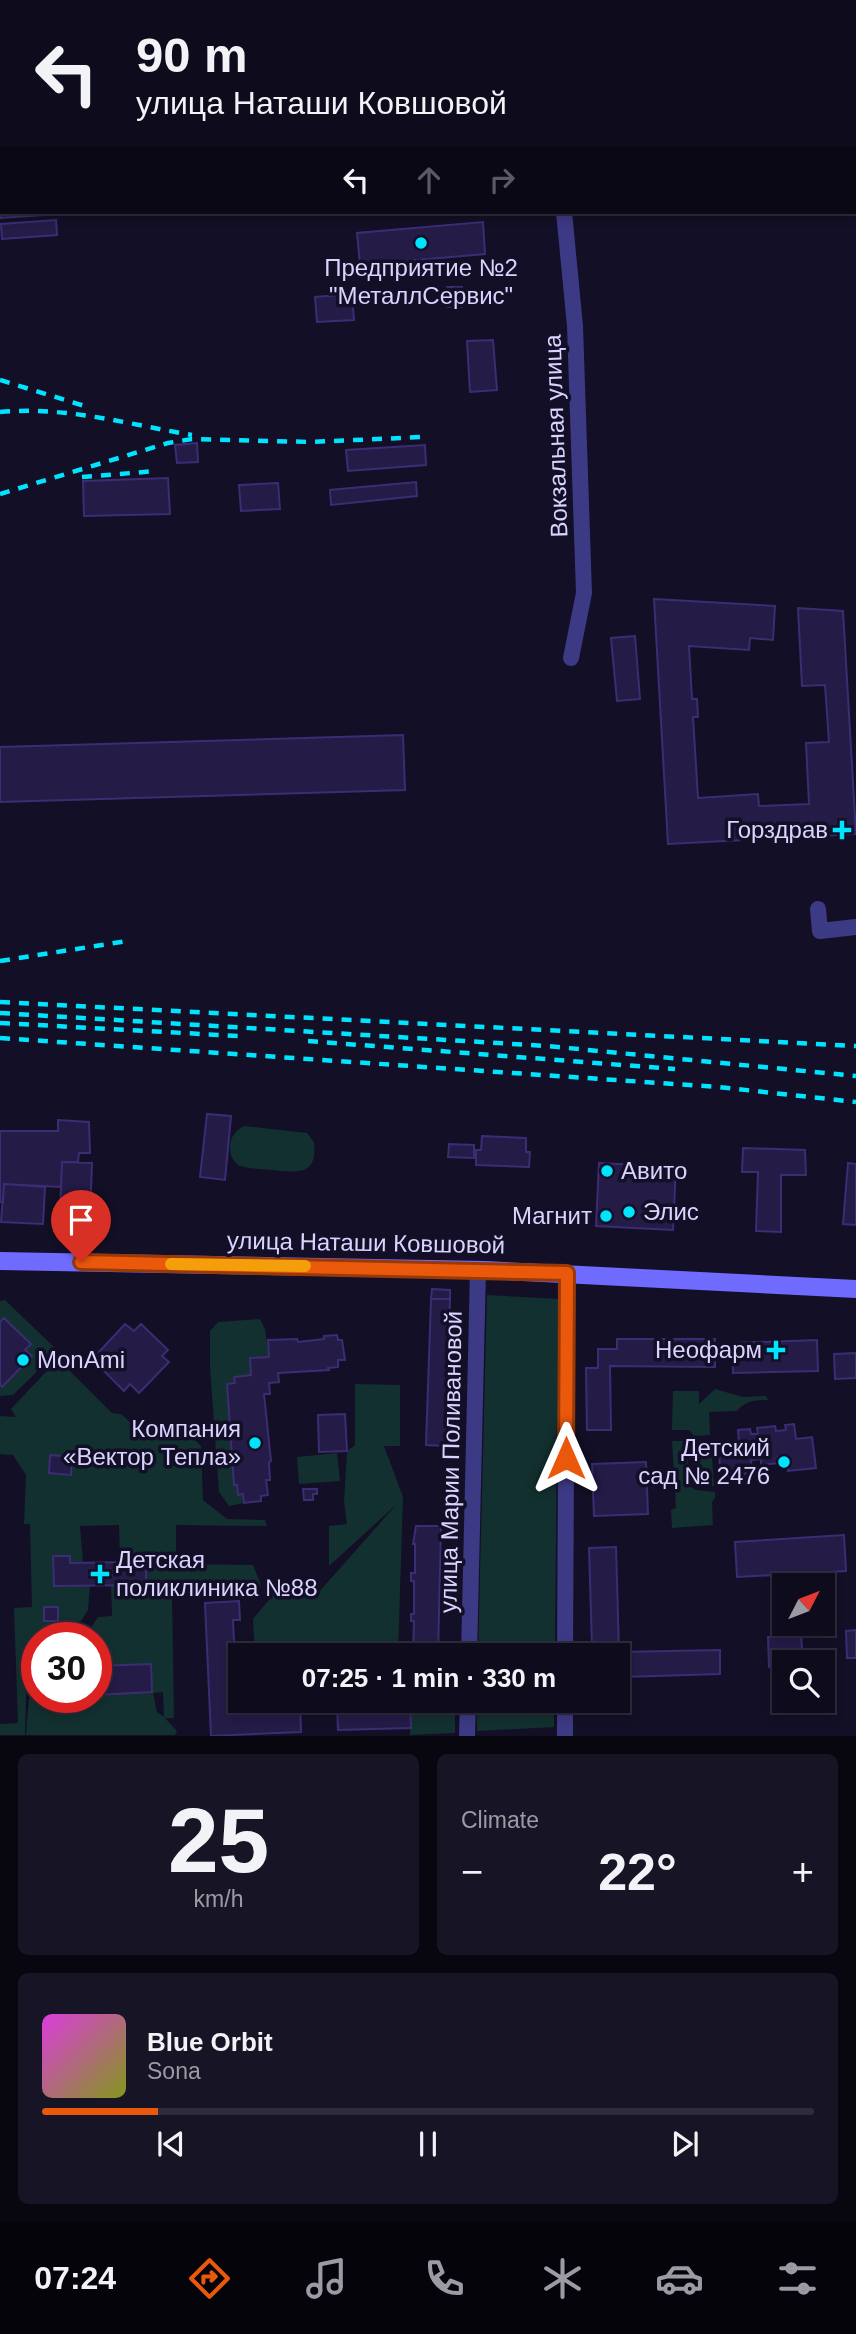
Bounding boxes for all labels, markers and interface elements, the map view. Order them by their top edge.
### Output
icon: left [21,28,112,119]
text: 90 m [136,28,248,82]
text: улица Наташи Ковшовой [136,85,507,121]
icon: left [337,161,375,199]
icon: ahead [410,161,448,199]
icon: right [483,161,521,199]
marker: Предприятие №2 "МеталлСервис" [413,235,429,251]
place label: Предприятие №2 "МеталлСервис" [324,254,518,309]
street label: Вокзальная улица [538,333,573,538]
place label: Горздрав [726,816,828,843]
marker: Горздрав [834,822,850,838]
place label: Авито [621,1157,687,1184]
marker: Авито [599,1163,615,1179]
pin [51,1190,111,1262]
place label: Элис [643,1198,699,1225]
icon: arrive [62,1201,100,1239]
place label: Магнит [512,1202,592,1229]
marker: Элис [621,1204,637,1220]
marker: Магнит [598,1208,614,1224]
street label: улица Наташи Ковшовой [227,1227,505,1258]
street label: улица Марии Поливановой [434,1311,467,1613]
place label: Неофарм [655,1336,762,1363]
marker: Неофарм [768,1342,784,1358]
place label: MonAmi [37,1346,125,1373]
marker: MonAmi [15,1352,31,1368]
place label: Компания «Вектор Тепла» [63,1415,241,1470]
position arrow [529,1421,603,1495]
place label: Детский сад № 2476 [638,1434,770,1489]
marker: Компания «Вектор Тепла» [247,1435,263,1451]
marker: Детский сад № 2476 [776,1454,792,1470]
place label: Детская поликлиника №88 [116,1546,318,1601]
marker: Детская поликлиника №88 [90,1564,110,1584]
north arrow [772,1573,835,1636]
map controls [772,1573,835,1713]
speed limit sign: 30 [21,1622,112,1713]
button: search [772,1650,835,1713]
text: 07:25 · 1 min · 330 m [302,1663,556,1693]
text: 25 [168,1790,269,1891]
text: Climate [461,1807,539,1833]
text: 22° [598,1843,677,1901]
text: − [461,1851,483,1893]
text: + [792,1851,814,1893]
text: km/h [194,1886,243,1912]
text: Blue Orbit [147,2027,273,2057]
text: Sona [147,2058,201,2084]
icon: previous [152,2125,190,2163]
icon: pause [409,2125,447,2163]
icon: next [666,2125,704,2163]
icon: directions [185,2254,234,2303]
icon: music [302,2254,351,2303]
icon: phone [420,2254,469,2303]
icon: climate [538,2254,587,2303]
icon: car [655,2254,704,2303]
icon: filters [773,2254,822,2303]
text: 07:24 [34,2260,116,2296]

